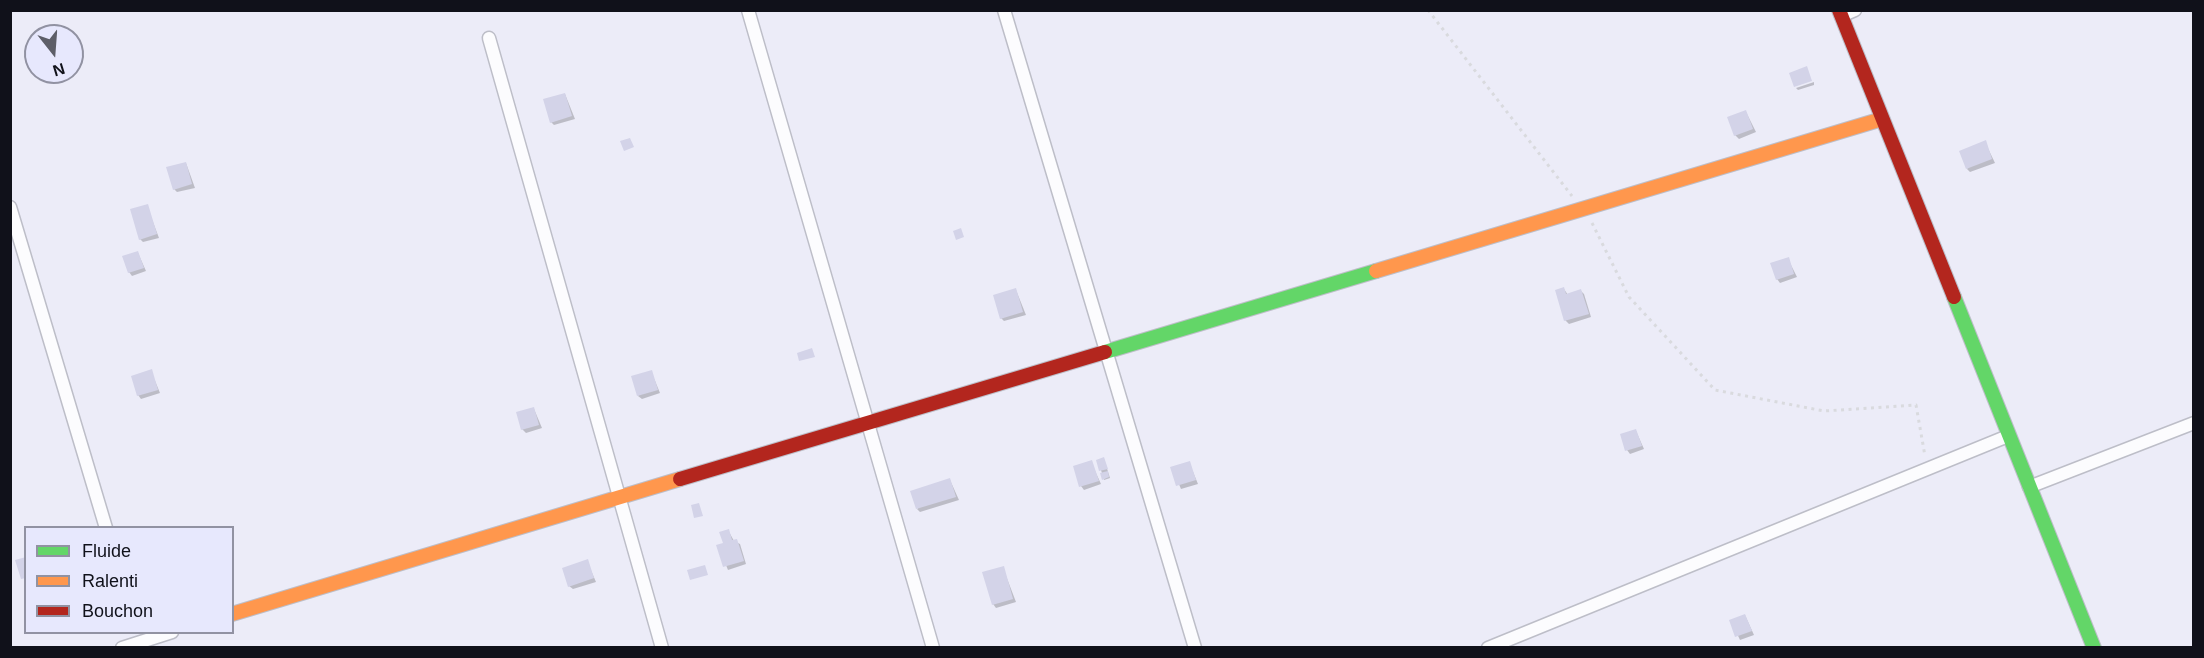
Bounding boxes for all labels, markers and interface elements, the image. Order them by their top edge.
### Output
north arrow [24,24,84,84]
text: N [51,60,67,80]
legend [24,526,234,634]
text: Fluide [82,541,131,561]
text: Ralenti [82,571,138,591]
text: Bouchon [82,601,153,621]

